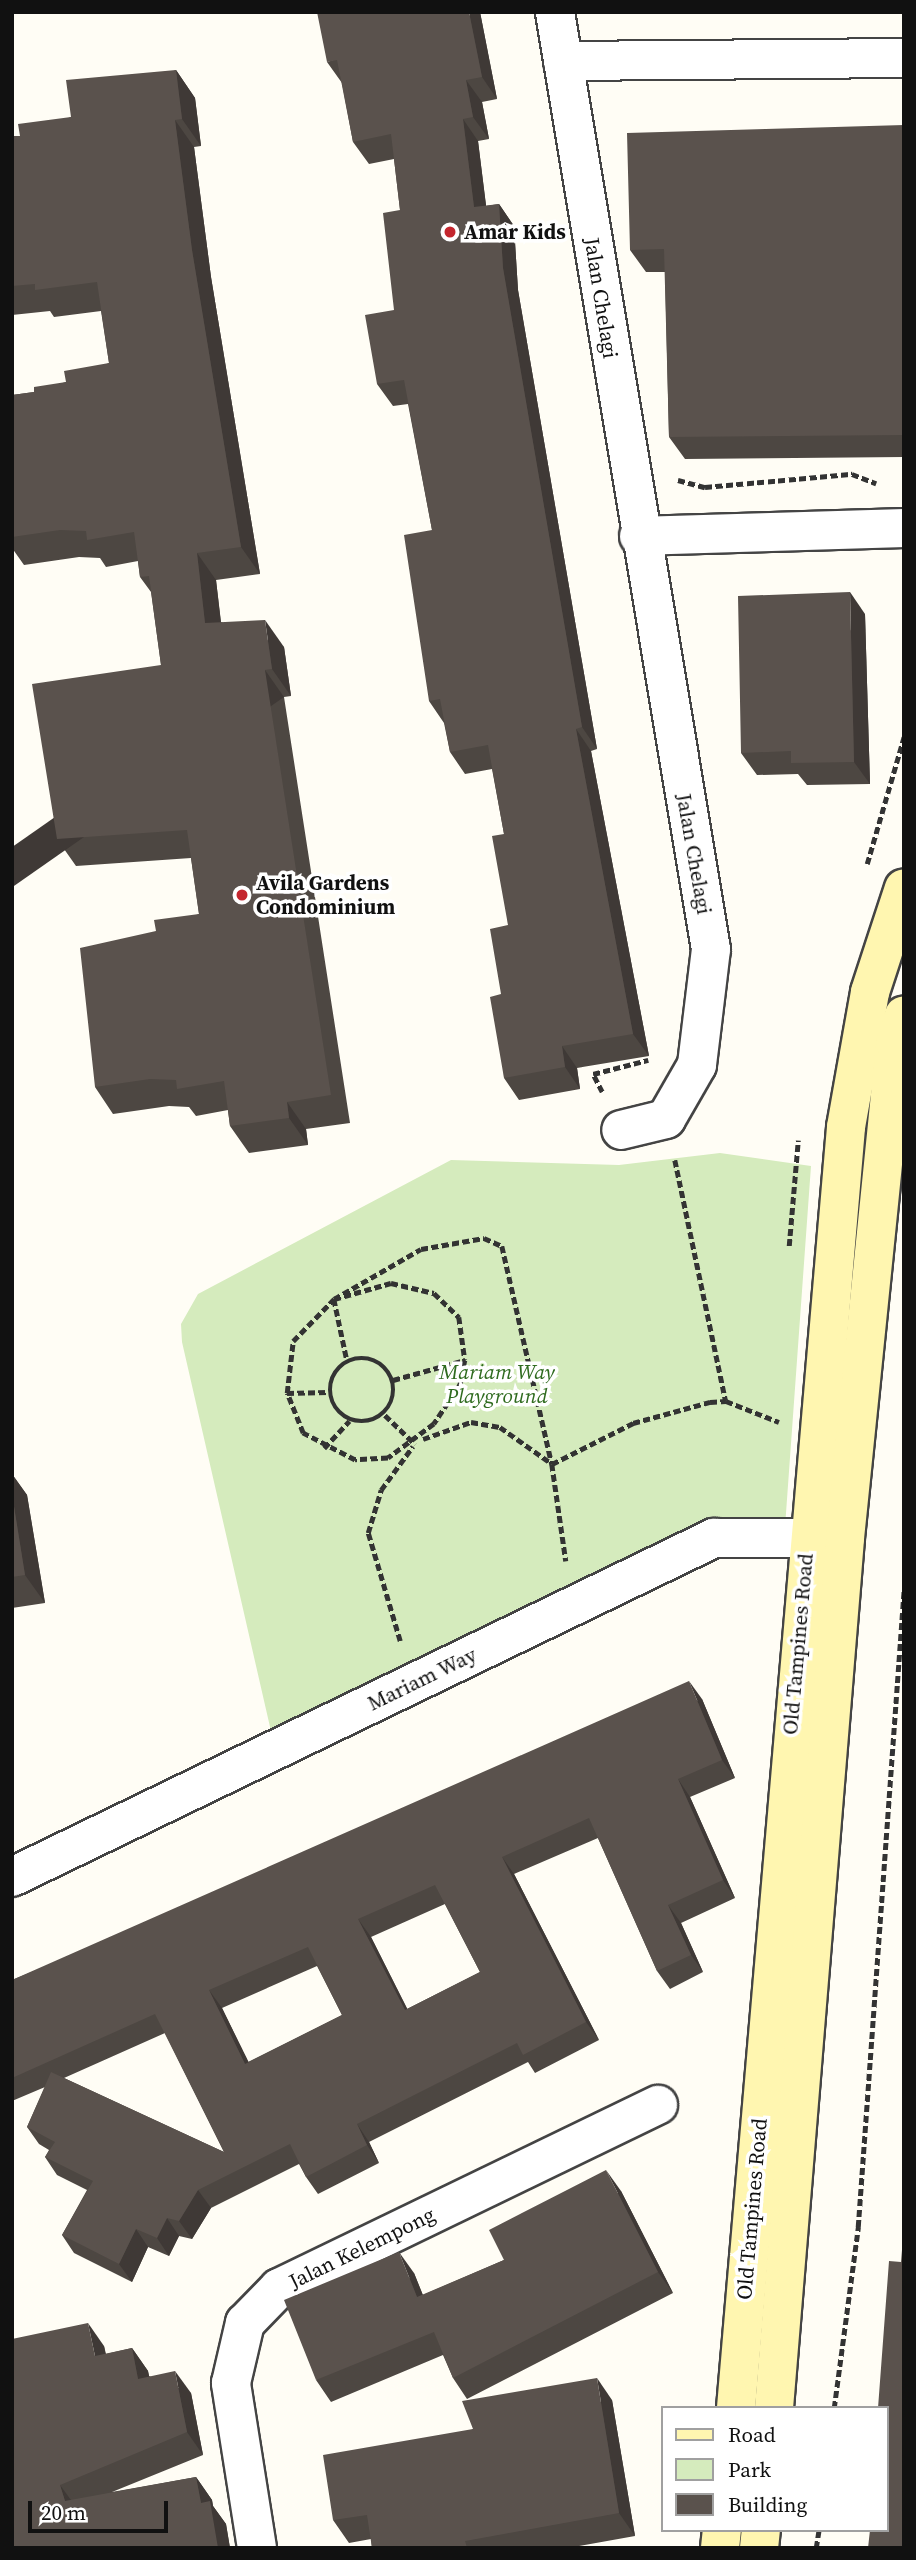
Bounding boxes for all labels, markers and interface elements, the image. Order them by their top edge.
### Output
place label: Amar Kids [464,219,566,245]
marker: Amar Kids [442,224,458,240]
street label: Jalan Chelagi [579,236,623,360]
street label: Jalan Chelagi [671,792,717,916]
place label: Avila Gardens Condominium [256,870,395,920]
marker: Avila Gardens Condominium [234,887,250,903]
park label: Mariam Way Playground [439,1359,555,1409]
street label: Old Tampines Road [777,1552,819,1736]
street label: Mariam Way [363,1642,481,1716]
street label: Old Tampines Road [731,2117,773,2301]
street label: Jalan Kelempong [285,2202,439,2294]
legend [660,2406,888,2532]
text: Road [728,2420,776,2449]
text: Park [728,2455,771,2484]
scale bar [32,2486,172,2530]
text: Building [728,2490,807,2519]
text: 20 m [41,2498,86,2527]

